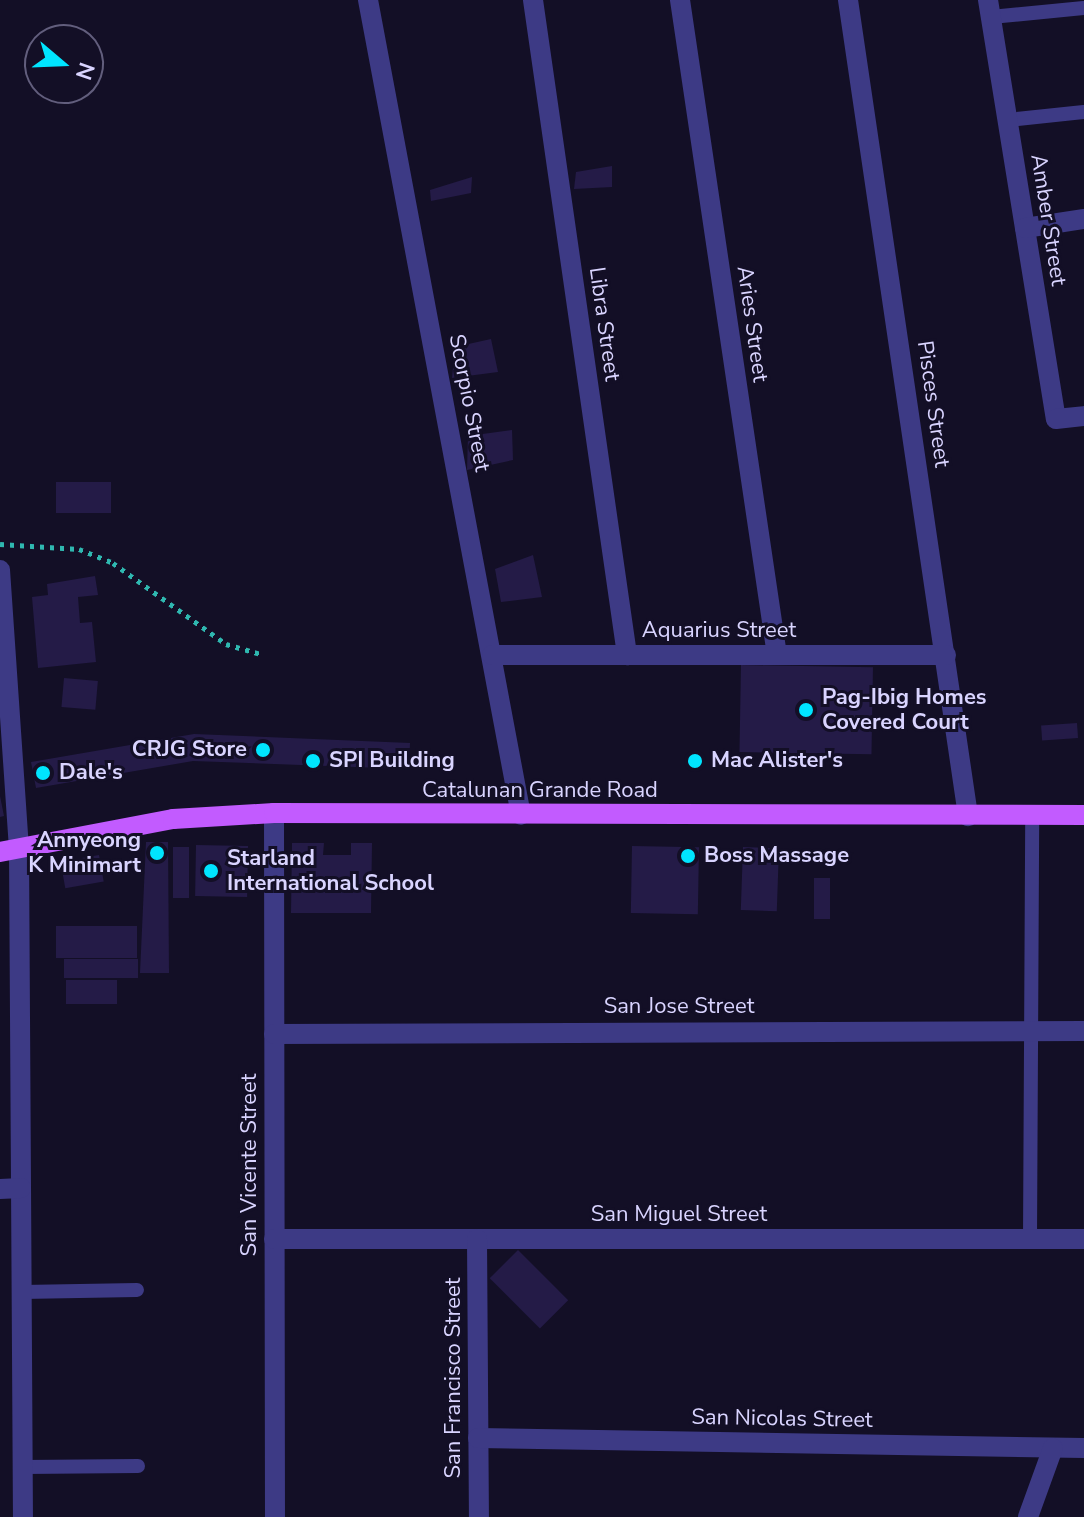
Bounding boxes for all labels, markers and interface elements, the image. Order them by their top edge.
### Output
north arrow [24,24,104,104]
text: N [68,58,102,84]
street label: Amber Street [1025,152,1071,288]
street label: Aries Street [731,264,773,384]
street label: Libra Street [583,265,625,383]
street label: Scorpio Street [443,332,495,474]
street label: Pisces Street [911,339,955,469]
street label: Aquarius Street [642,618,796,644]
place label: Pag-Ibig Homes Covered Court [822,684,987,736]
marker: Pag-Ibig Homes Covered Court [797,701,815,719]
place label: CRJG Store [132,737,247,763]
marker: CRJG Store [254,741,272,759]
place label: SPI Building [329,748,455,774]
place label: Mac Alister's [711,748,843,774]
marker: SPI Building [304,752,322,770]
marker: Mac Alister's [686,752,704,770]
place label: Dale's [59,760,123,786]
marker: Dale's [34,764,52,782]
street label: Catalunan Grande Road [422,778,658,804]
place label: Annyeong K Minimart [28,827,141,878]
place label: Boss Massage [704,843,849,869]
marker: Annyeong K Minimart [148,844,166,862]
place label: Starland International School [227,845,434,896]
marker: Boss Massage [679,847,697,865]
marker: Starland International School [202,862,220,880]
street label: San Jose Street [604,994,754,1020]
street label: San Vicente Street [237,1074,263,1256]
street label: San Miguel Street [591,1202,767,1228]
street label: San Francisco Street [441,1278,467,1478]
street label: San Nicolas Street [691,1404,873,1434]

